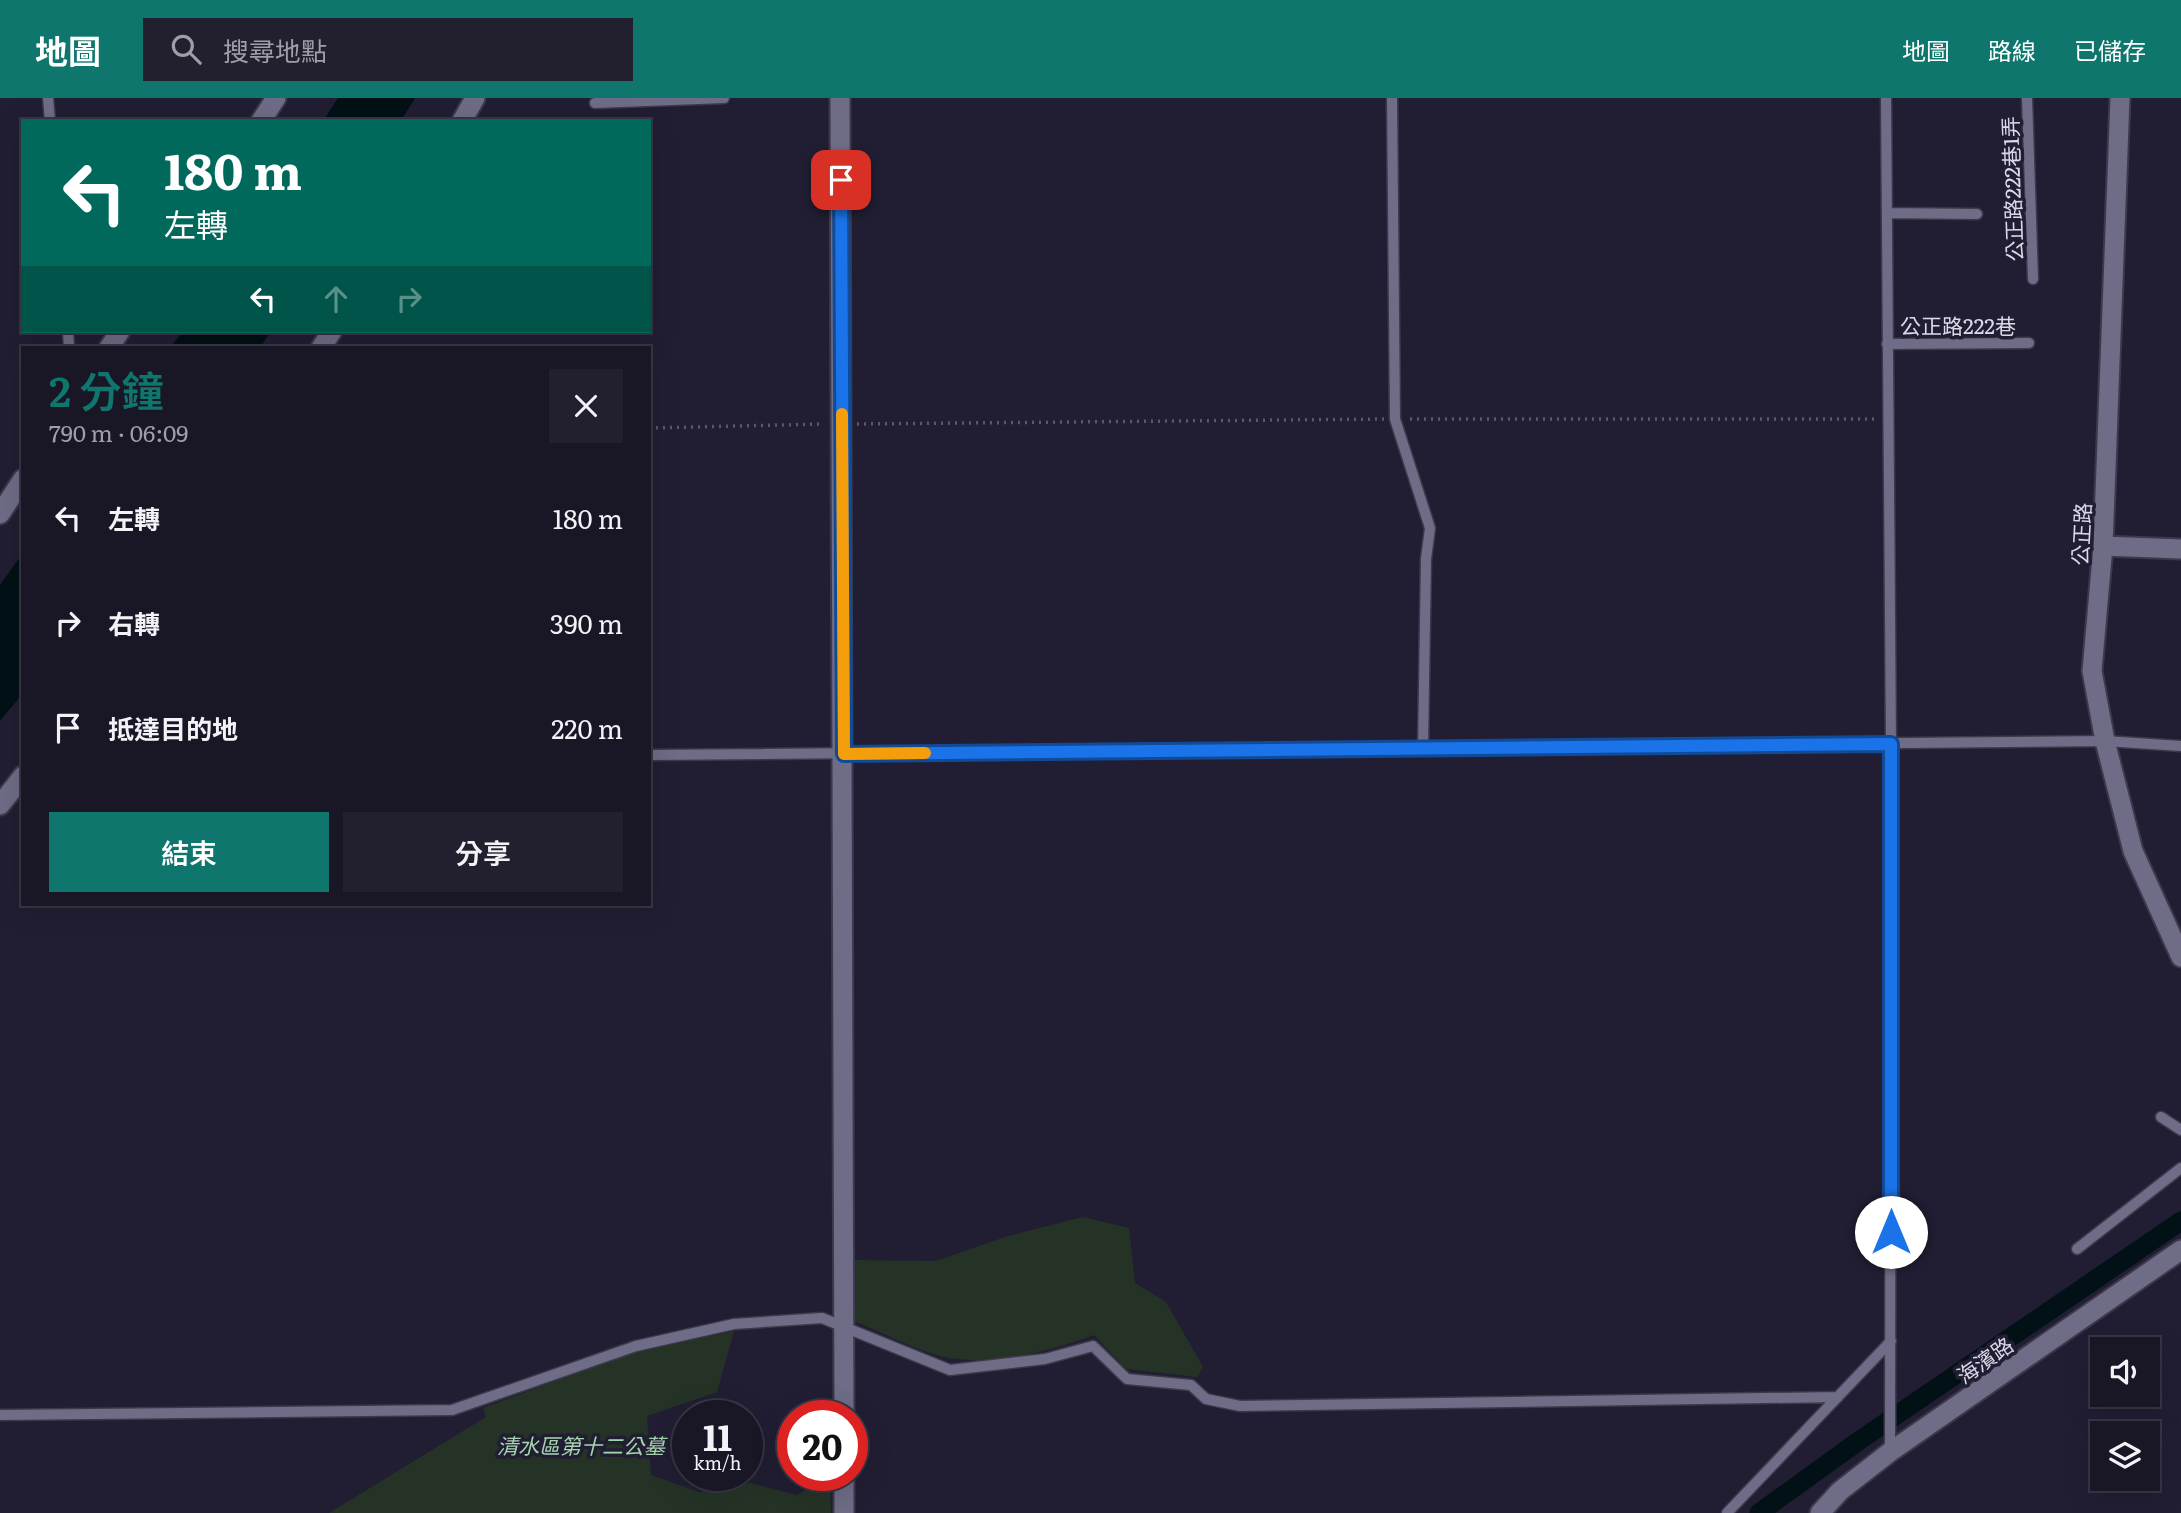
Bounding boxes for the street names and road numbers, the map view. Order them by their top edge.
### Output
street label: 公正路222巷1弄 [1993,116,2029,262]
street label: 公正路222巷 [1900,309,2016,340]
street label: 公正路 [2063,502,2097,566]
street label: 海濱路 [1949,1328,2019,1390]

